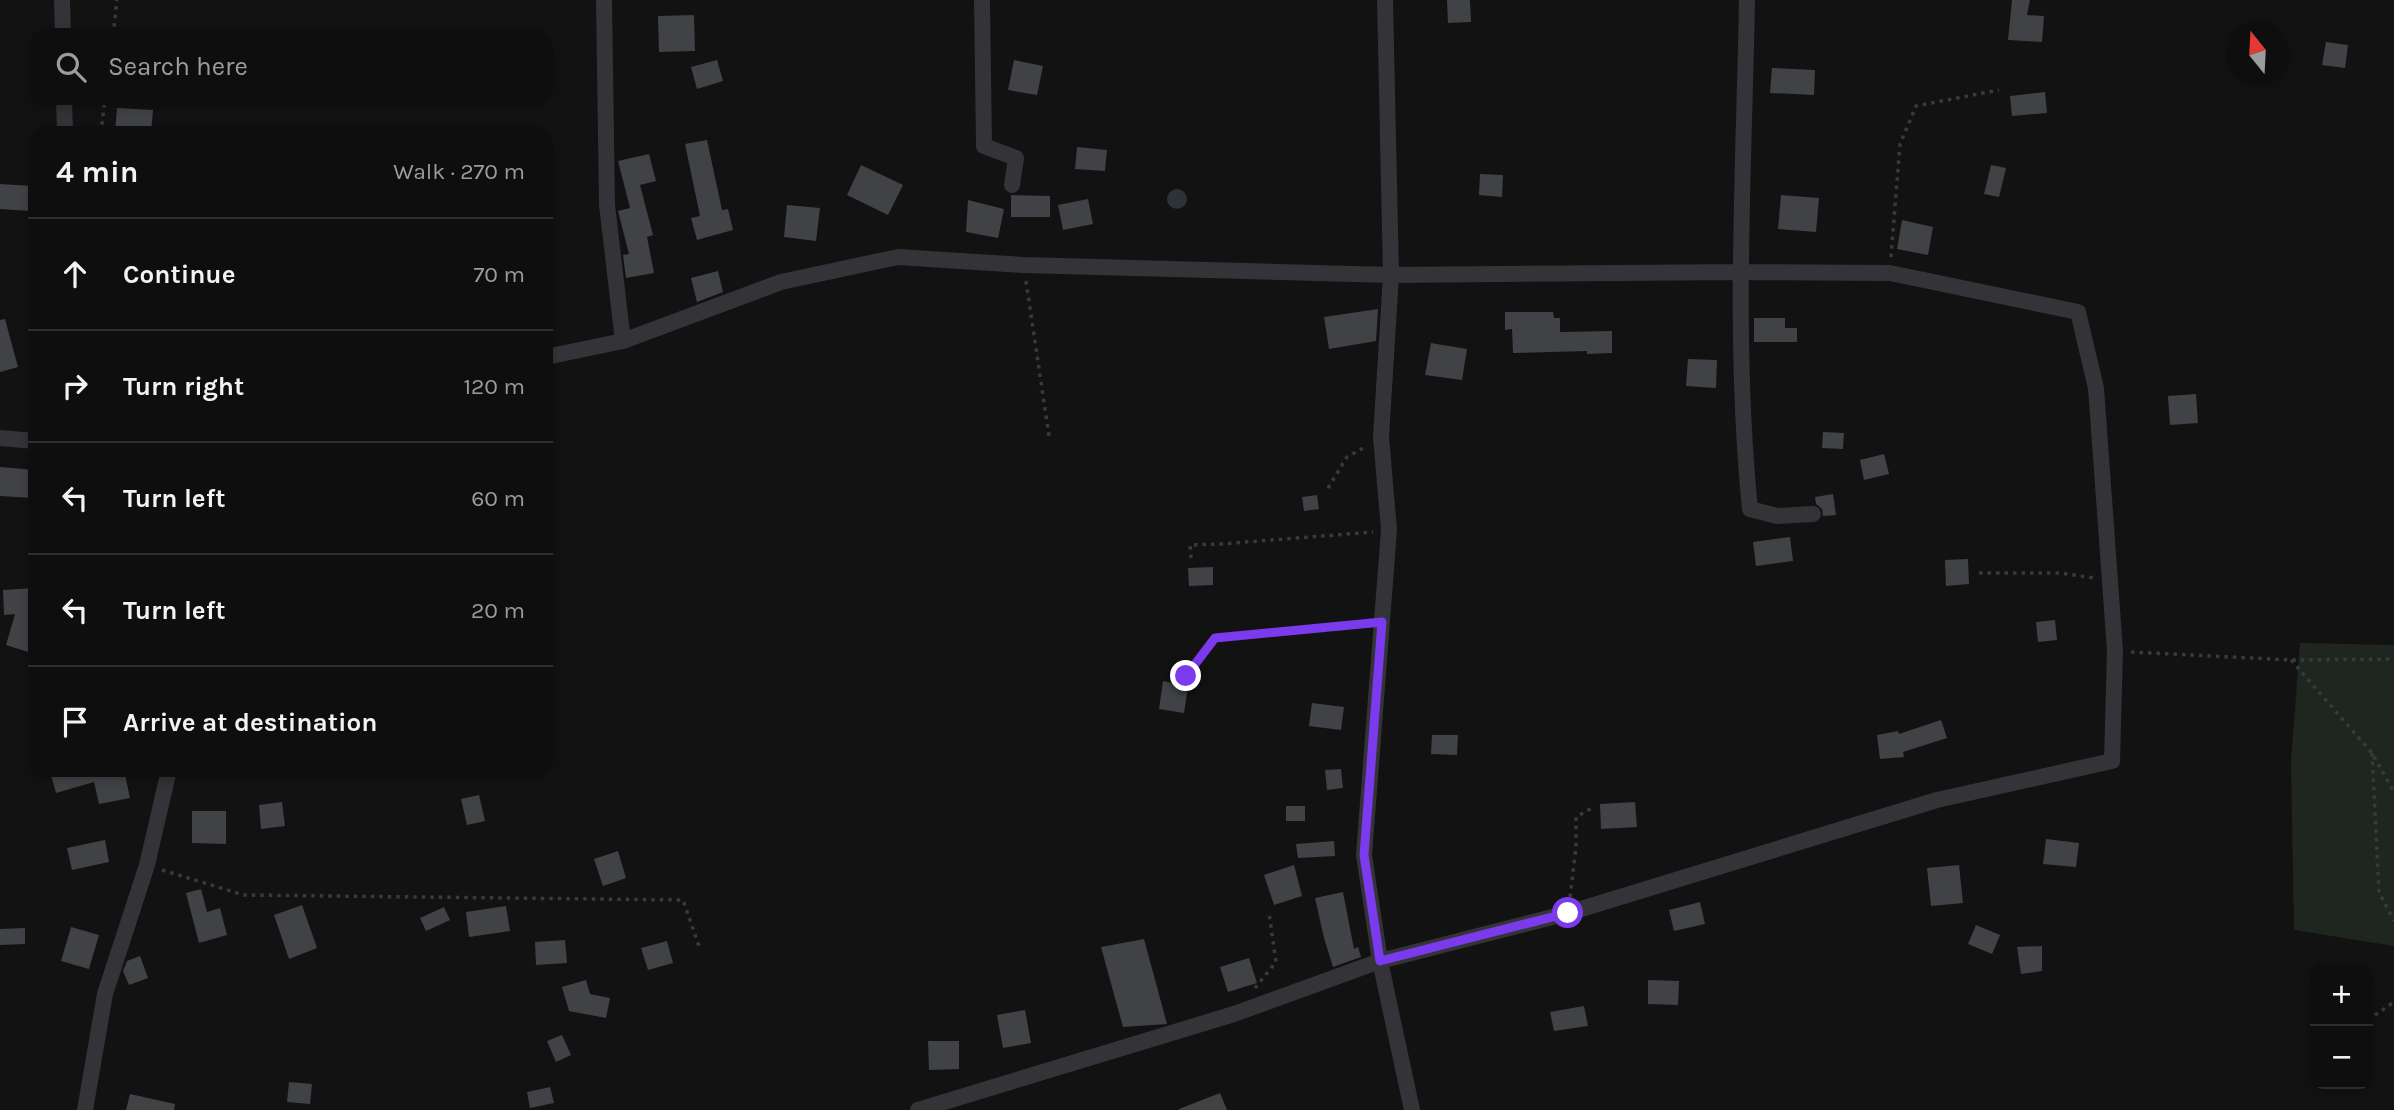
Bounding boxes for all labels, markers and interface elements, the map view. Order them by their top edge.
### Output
north arrow [2226,21,2289,84]
search box [28,28,553,105]
icon: search [52,48,90,86]
text: Search here [108,51,248,82]
text: 4 min [56,154,138,190]
text: Walk · 270 m [393,158,525,185]
icon: ahead [56,255,94,293]
text: Continue [123,259,235,290]
text: 70 m [474,261,525,288]
icon: right [56,367,94,405]
text: Turn right [123,371,244,402]
text: 120 m [463,373,525,400]
icon: left [56,479,94,517]
text: Turn left [123,483,225,514]
text: 60 m [471,485,525,512]
icon: left [56,591,94,629]
text: Turn left [123,595,225,626]
text: 20 m [471,597,525,624]
route end [1170,660,1201,691]
icon: arrive [56,703,94,741]
text: Arrive at destination [123,707,377,738]
route start [1552,897,1583,928]
map controls [2310,963,2373,1089]
button: + [2310,963,2373,1026]
button: − [2310,1026,2373,1089]

